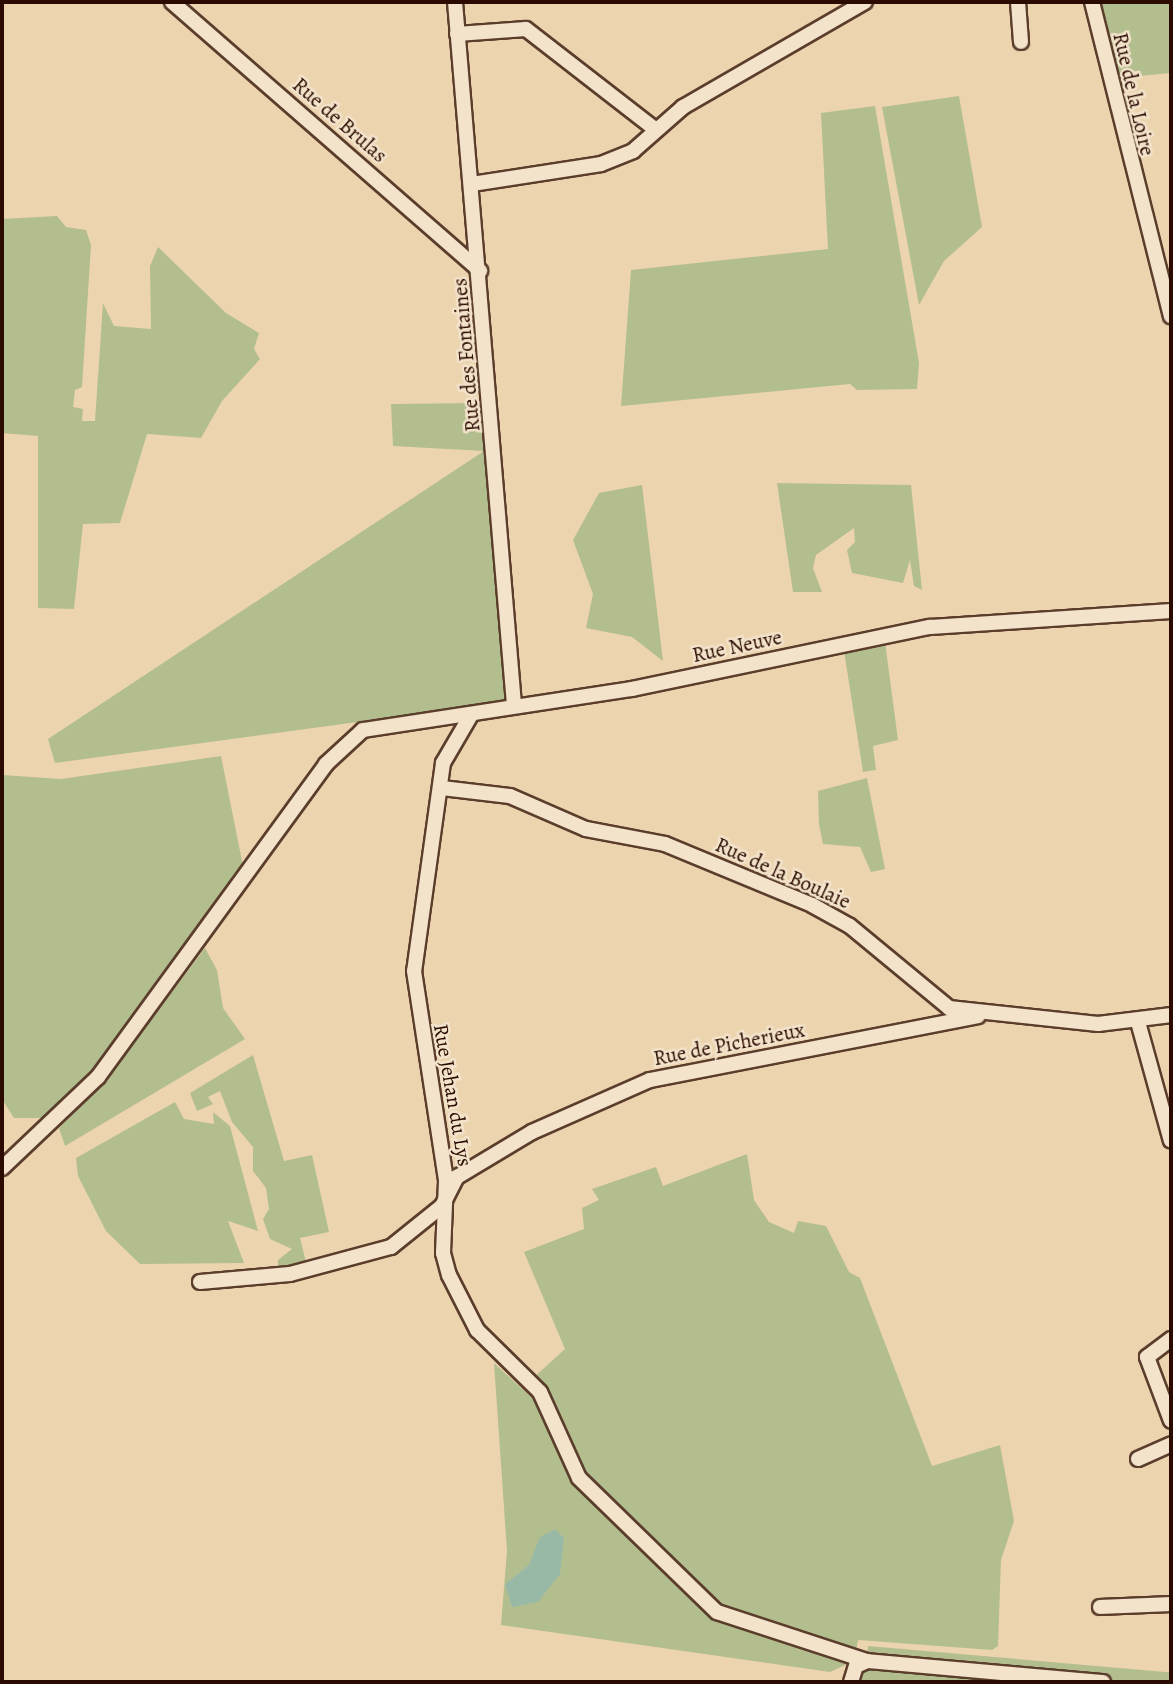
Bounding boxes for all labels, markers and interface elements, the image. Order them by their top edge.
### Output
street label: Rue de la Loire [1108,30,1160,158]
street label: Rue de Brulas [288,72,392,168]
street label: Rue des Fontaines [447,277,485,433]
street label: Rue Neuve [690,624,784,668]
street label: Rue de la Boulaie [711,832,855,914]
street label: Rue de Picherieux [651,1017,807,1071]
street label: Rue Jehan du Lys [428,1022,478,1168]

